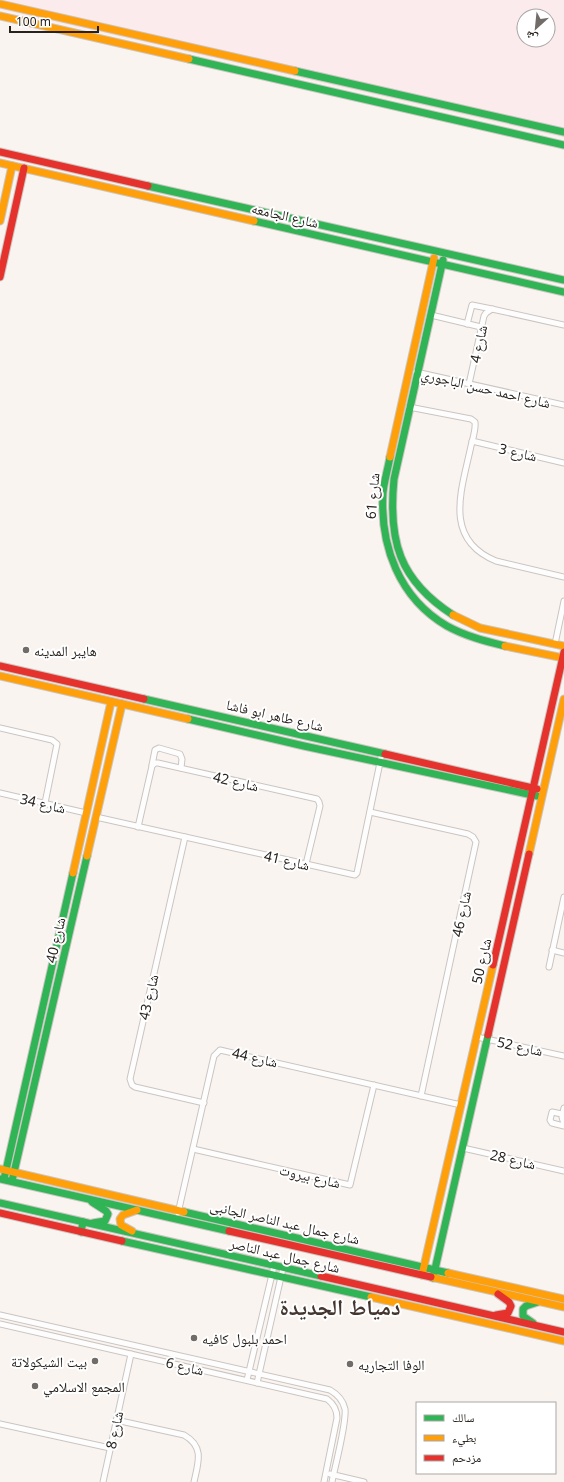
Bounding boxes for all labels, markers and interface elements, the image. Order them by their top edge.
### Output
scale bar [10,8,98,34]
north arrow [516,8,556,48]
text: 100 m [16,13,51,30]
text: ش [522,27,540,47]
street label: شارع الجامعه [250,198,320,233]
street label: شارع 4 [465,323,492,365]
street label: شارع احمد حسن الباجوري [419,364,552,415]
street label: شارع 3 [497,438,539,467]
street label: شارع 61 [361,472,384,520]
place label: هايبر المدينه [34,641,97,660]
marker: هايبر المدينه [21,645,31,655]
street label: شارع طاهر ابو فاشا [224,695,325,736]
street label: شارع 42 [211,767,261,796]
street label: شارع 34 [18,789,68,818]
street label: شارع 41 [262,846,312,875]
street label: شارع 46 [447,889,476,939]
street label: شارع 40 [41,915,70,965]
street label: شارع 50 [467,936,496,986]
street label: شارع 43 [134,972,163,1022]
street label: شارع 52 [495,1032,545,1061]
street label: شارع 44 [230,1043,280,1072]
street label: شارع 28 [488,1145,538,1174]
street label: شارع بيروت [277,1160,342,1193]
street label: شارع جمال عبد الناصر الجانبى [208,1196,362,1249]
street label: شارع جمال عبد الناصر [227,1233,342,1278]
district label: دمياط الجديدة [279,1291,401,1321]
place label: احمد بلبول كافيه [202,1329,287,1348]
marker: احمد بلبول كافيه [189,1333,199,1343]
place label: بيت الشيكولاتة [11,1352,87,1371]
street label: شارع 6 [164,1352,206,1381]
place label: الوفا التجاريه [358,1355,425,1374]
marker: بيت الشيكولاتة [90,1356,100,1366]
marker: الوفا التجاريه [345,1359,355,1369]
place label: المجمع الاسلامي [43,1377,125,1398]
marker: المجمع الاسلامي [30,1381,40,1391]
legend [416,1402,556,1474]
street label: شارع 8 [101,1409,128,1451]
text: سالك [452,1409,474,1426]
text: بطيء [452,1429,476,1448]
text: مزدحم [452,1449,481,1466]

